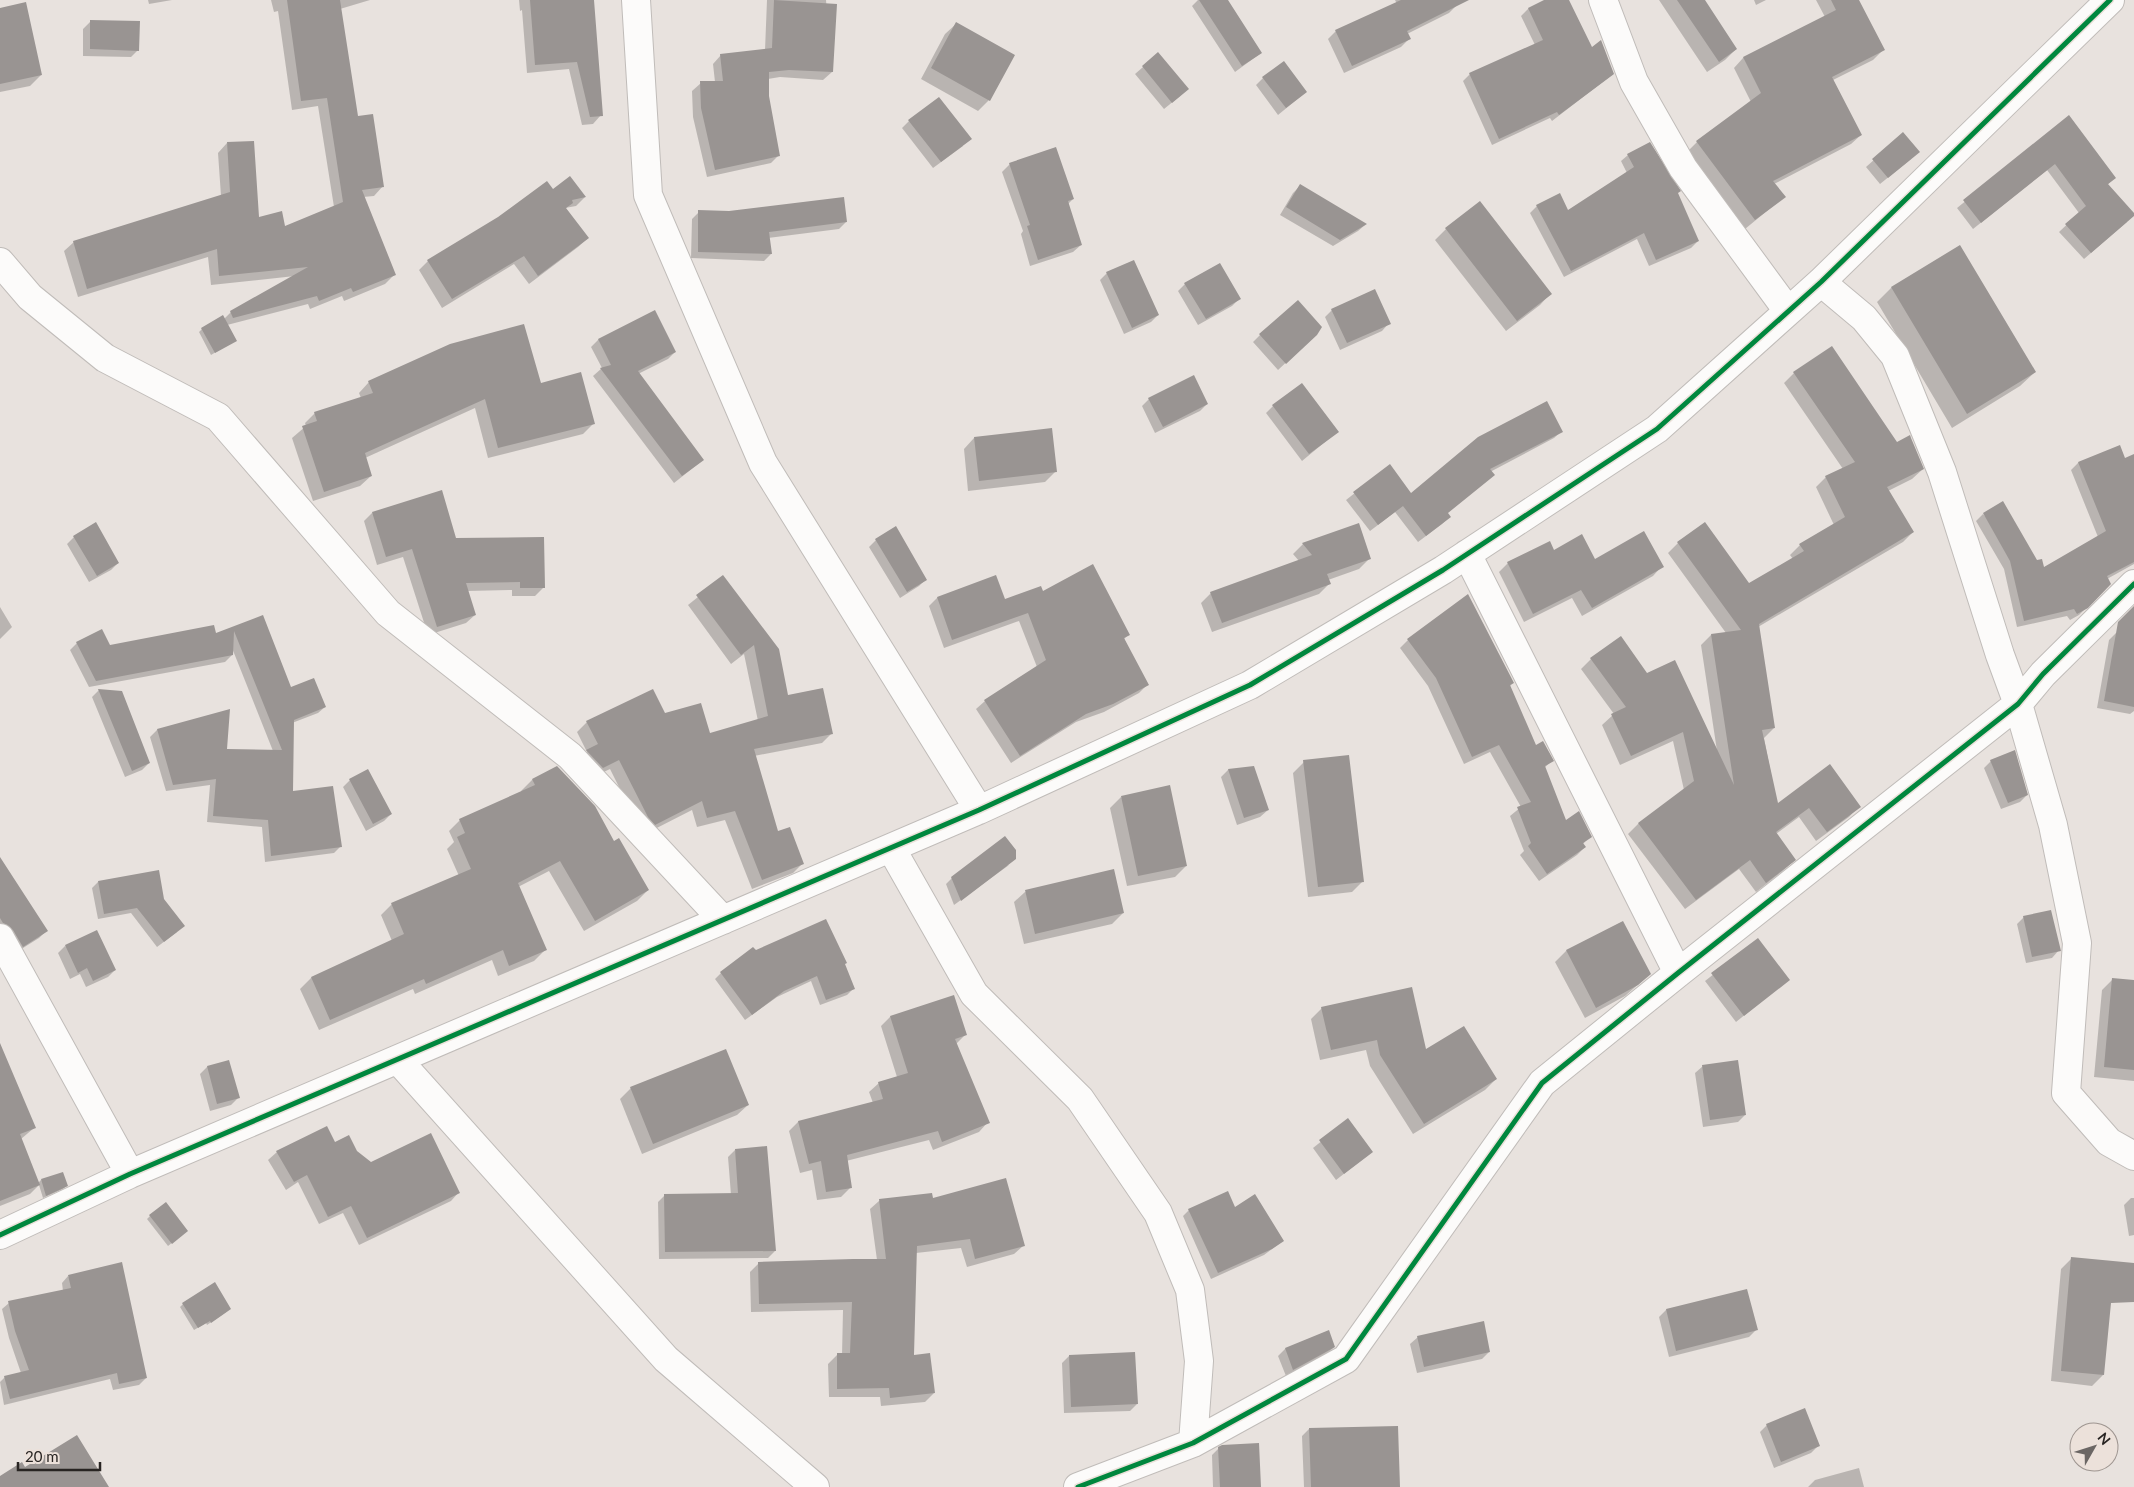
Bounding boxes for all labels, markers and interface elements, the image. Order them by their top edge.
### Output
north arrow [2069,1422,2119,1472]
text: N [2094,1429,2114,1448]
scale bar [18,1440,100,1472]
text: 20 m [25,1447,59,1465]

